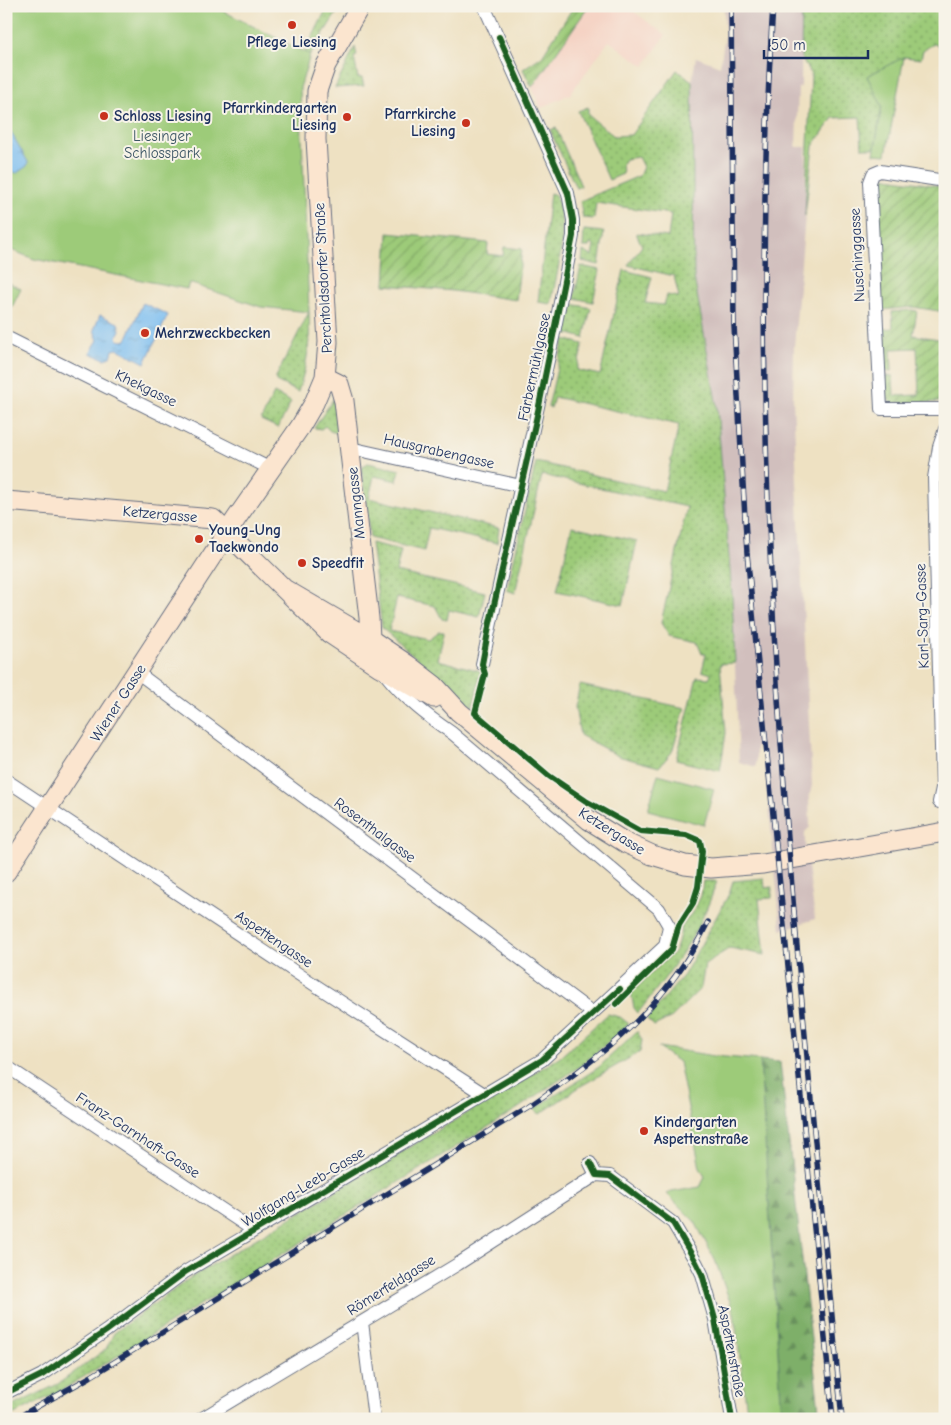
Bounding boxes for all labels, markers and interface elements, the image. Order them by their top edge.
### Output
marker: Pflege Liesing [286,19,298,31]
scale bar [764,28,867,60]
place label: Pflege Liesing [247,33,337,51]
text: 50 m [771,36,806,54]
place label: Pfarrkindergarten Liesing [223,99,337,134]
place label: Pfarrkirche Liesing [385,105,456,140]
place label: Schloss Liesing [114,107,212,125]
marker: Schloss Liesing [98,110,110,122]
marker: Pfarrkindergarten Liesing [341,111,353,123]
marker: Pfarrkirche Liesing [460,117,472,129]
park label: Liesinger Schlosspark [124,127,201,162]
street label: Perchtoldsdorfer Straße [310,202,336,354]
street label: Nuschinggasse [846,207,868,303]
street label: Färbermühlgasse [514,311,554,423]
place label: Mehrzweckbecken [155,324,271,342]
marker: Mehrzweckbecken [139,327,151,339]
street label: Khekgasse [112,365,180,411]
street label: Hausgrabengasse [382,429,497,473]
street label: Manngasse [343,466,369,540]
street label: Ketzergasse [122,502,199,526]
place label: Young-Ung Taekwondo [209,521,281,556]
marker: Young-Ung Taekwondo [193,533,205,545]
place label: Speedfit [312,554,365,572]
marker: Speedfit [296,557,308,569]
street label: Karl-Sarg-Gasse [911,563,933,669]
street label: Wiener Gasse [86,660,150,745]
street label: Rosenthalgasse [331,793,420,867]
street label: Ketzergasse [575,803,649,859]
street label: Aspettengasse [232,906,317,972]
street label: Franz-Garnhaft-Gasse [73,1088,204,1182]
place label: Kindergarten Aspettenstraße [654,1113,748,1148]
marker: Kindergarten Aspettenstraße [638,1125,650,1137]
street label: Wolfgang-Leeb-Gasse [238,1143,368,1231]
street label: Römerfeldgasse [343,1250,439,1319]
street label: Aspettenstraße [714,1303,750,1399]

